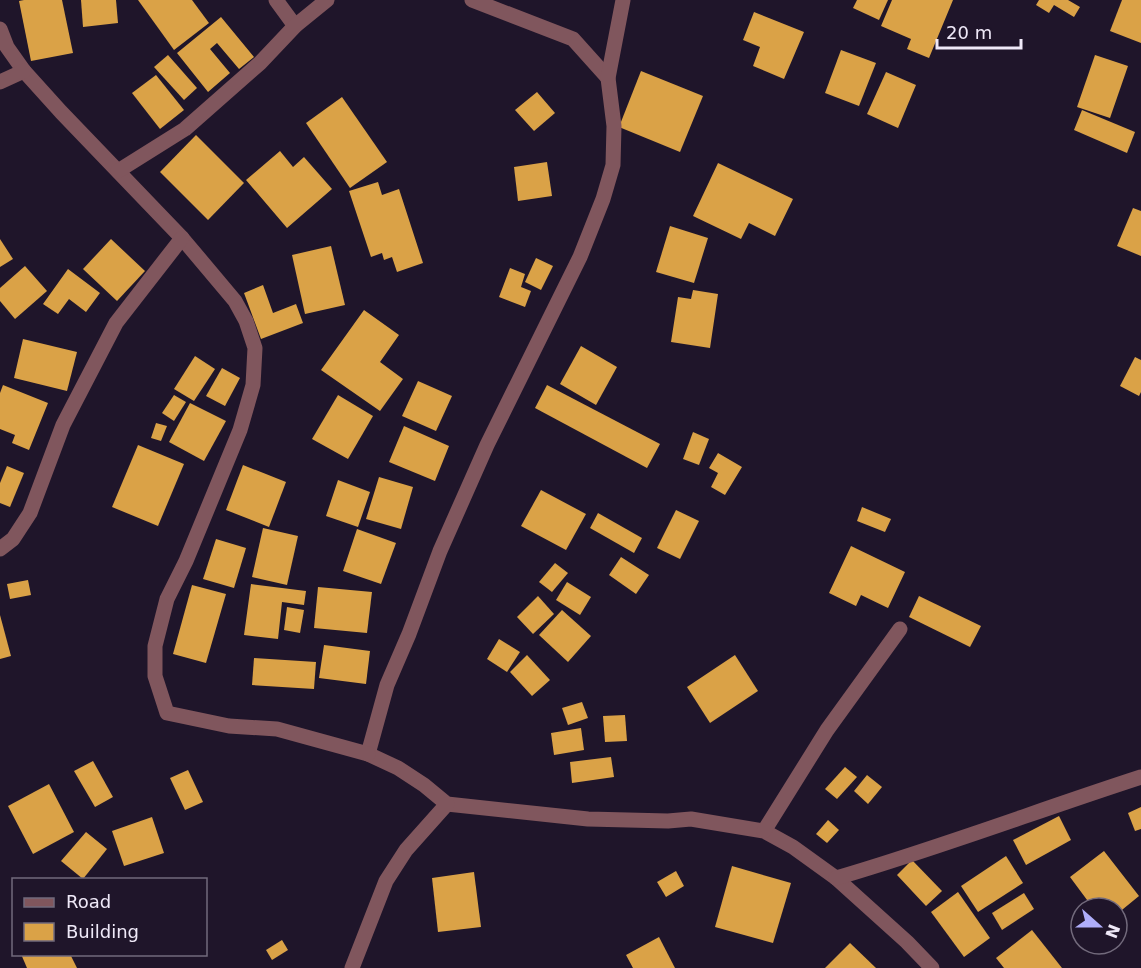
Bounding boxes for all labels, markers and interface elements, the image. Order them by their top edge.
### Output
scale bar [937,12,1021,50]
text: 20 m [946,22,992,43]
legend [12,878,207,956]
text: Road [66,891,111,912]
north arrow [1069,896,1129,956]
text: Building [66,921,139,942]
text: N [1101,922,1124,941]

